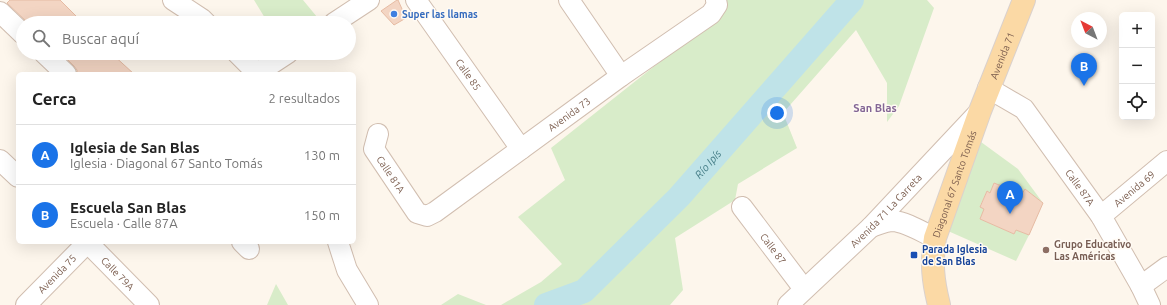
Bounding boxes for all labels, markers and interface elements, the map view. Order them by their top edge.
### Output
marker: Super las llamas [389,9,399,19]
place label: Super las llamas [402,9,478,20]
north arrow [1071,12,1107,48]
map controls [1119,12,1155,120]
button: + [1119,12,1155,48]
search box [16,16,356,60]
icon: search [30,27,52,49]
text: Buscar aquí [62,30,139,47]
street label: Avenida 71 [988,31,1017,81]
button: − [1119,48,1155,84]
pin: B [1071,53,1097,86]
street label: Calle 85 [453,57,483,92]
button: locate [1119,84,1155,120]
text: Cerca [32,89,77,108]
text: 2 resultados [269,91,340,105]
street label: Avenida 73 [546,95,593,133]
district label: San Blas [853,102,897,114]
your location [767,103,787,123]
street label: Diagonal 67 Santo Tomás [931,129,979,239]
text: Iglesia de San Blas [70,139,200,156]
water label: Río Ipís [692,147,724,181]
text: A [40,148,50,162]
text: 130 m [304,148,340,162]
street label: Calle 81A [374,154,407,196]
text: Iglesia · Diagonal 67 Santo Tomás [70,156,263,170]
street label: Calle 87A [1063,167,1097,208]
street label: Avenida 69 [1112,169,1157,209]
street label: Avenida 71 La Carreta [848,172,924,250]
pin: A [997,181,1023,214]
text: Escuela San Blas [70,199,186,216]
text: B [41,208,49,222]
text: 150 m [304,208,340,222]
text: Escuela · Calle 87A [70,216,178,230]
street label: Calle 87 [758,231,788,266]
place label: Grupo Educativo Las Américas [1054,239,1131,262]
place label: Parada Iglesia de San Blas [922,244,987,267]
marker: Grupo Educativo Las Américas [1041,245,1051,255]
marker: Parada Iglesia de San Blas [909,250,919,260]
street label: Avenida 75 [36,252,79,295]
street label: Calle 79A [99,255,137,293]

